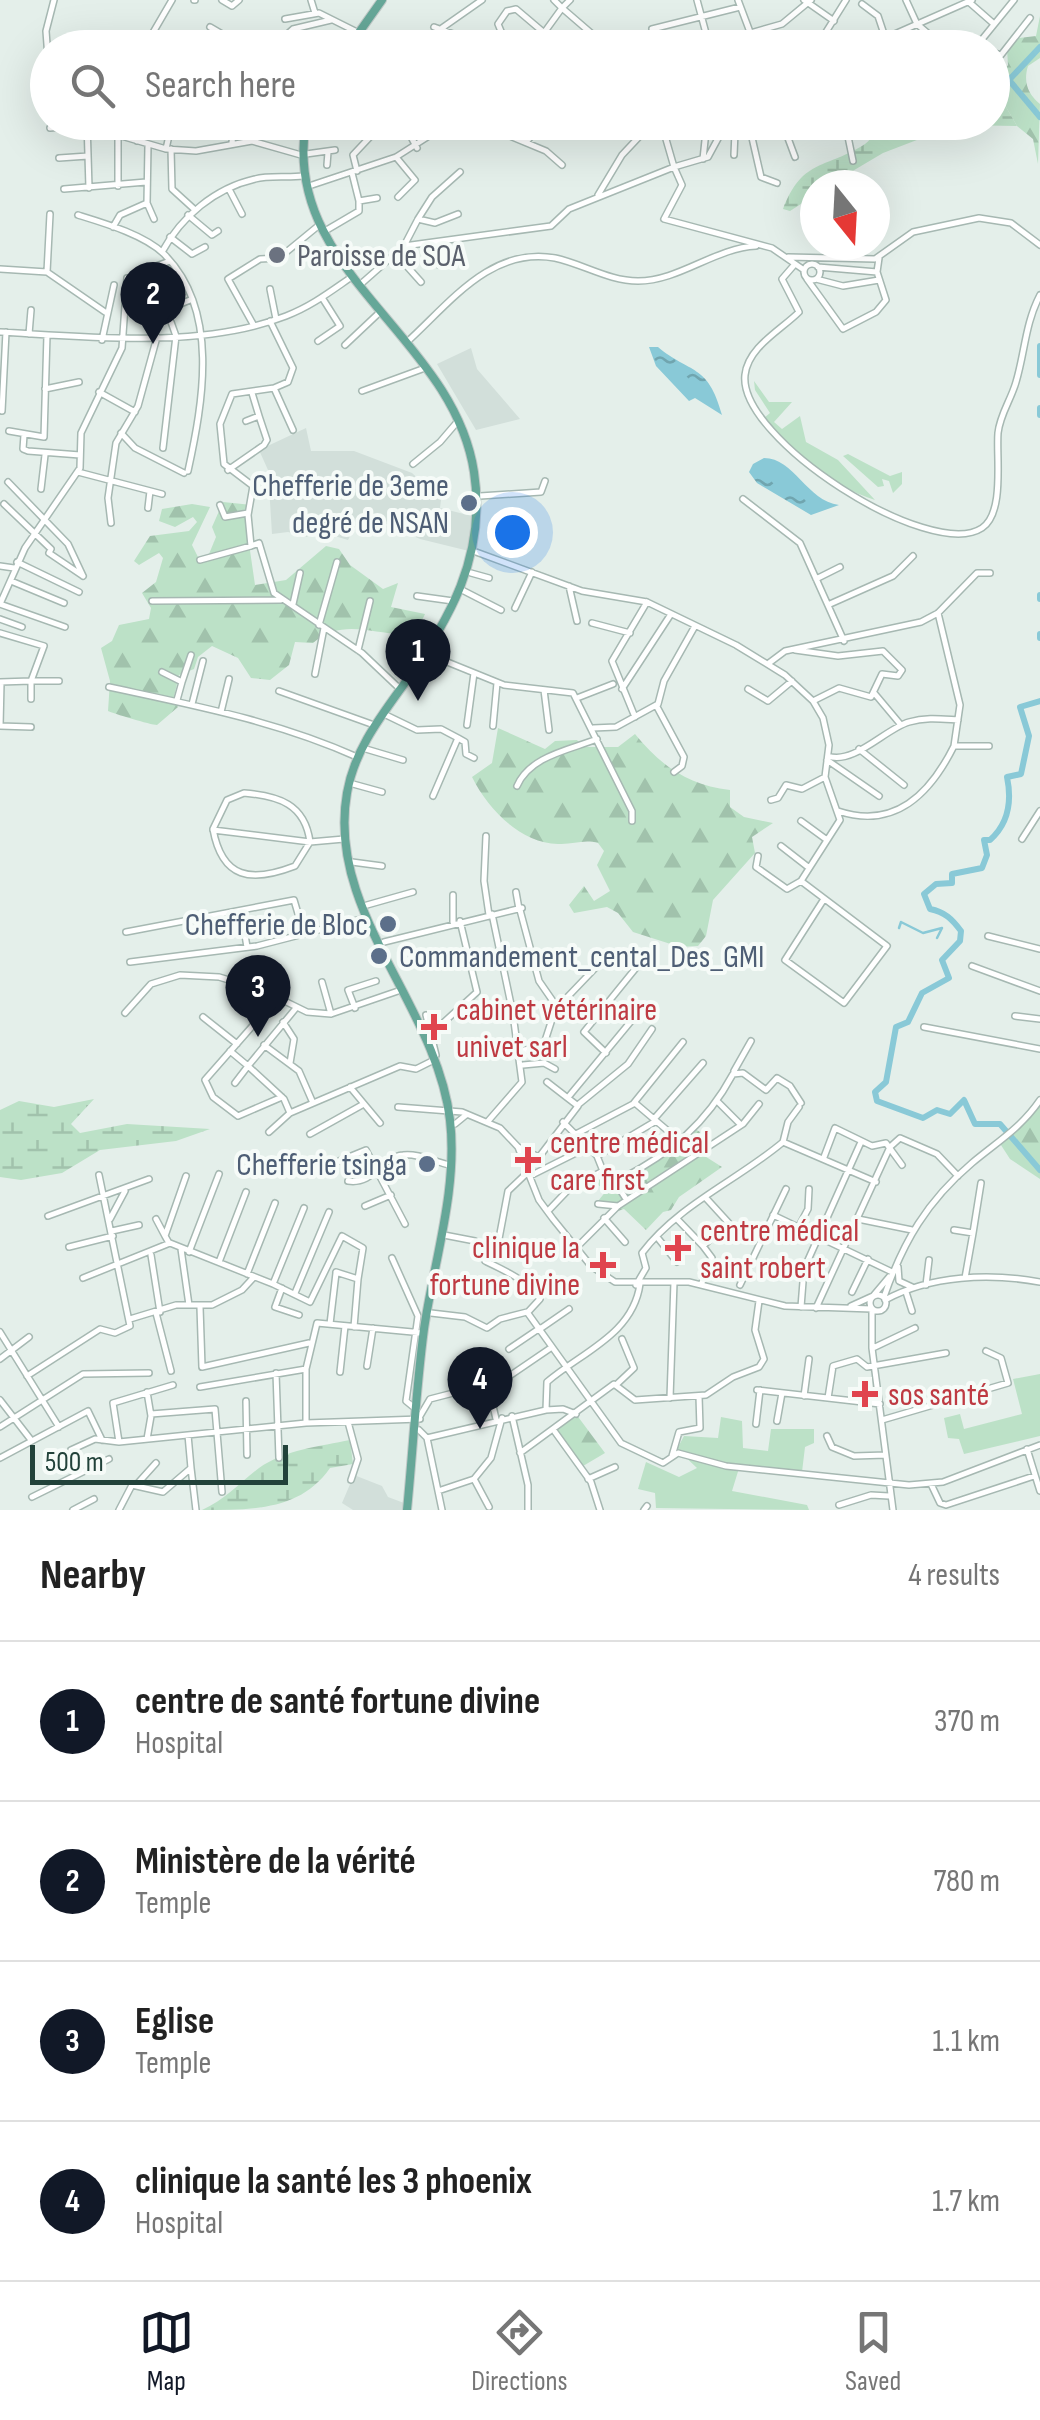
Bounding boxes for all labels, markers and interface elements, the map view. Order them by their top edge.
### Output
search box [30,30,1010,140]
icon: search [65,58,120,113]
text: Search here [145,63,296,108]
north arrow [800,170,890,260]
place label: Paroisse de SOA [297,237,465,276]
marker: Paroisse de SOA [266,244,288,266]
pin: 2 [120,262,186,344]
place label: Chefferie de 3eme degré de NSAN [252,467,449,543]
marker: Chefferie de 3eme degré de NSAN [458,492,480,514]
your location [487,507,538,558]
pin: 1 [386,618,450,701]
place label: Chefferie de Bloc [185,906,368,945]
marker: Chefferie de Bloc [377,913,399,935]
place label: Commandement_cental_Des_GMI [399,938,765,977]
marker: Commandement_cental_Des_GMI [368,945,390,967]
pin: 3 [226,954,290,1037]
place label: cabinet vétérinaire univet sarl [456,991,657,1067]
marker: cabinet vétérinaire univet sarl [421,1014,447,1040]
place label: centre médical care first [550,1124,709,1200]
place label: Chefferie tsinga [236,1146,407,1185]
marker: centre médical care first [515,1147,541,1173]
marker: Chefferie tsinga [416,1153,438,1175]
place label: centre médical saint robert [700,1212,859,1288]
place label: clinique la fortune divine [430,1229,580,1305]
marker: centre médical saint robert [665,1235,691,1261]
marker: clinique la fortune divine [590,1252,616,1278]
pin: 4 [448,1346,512,1429]
place label: sos santé [888,1376,989,1415]
marker: sos santé [852,1381,878,1407]
scale bar [30,1440,288,1484]
text: 500 m [45,1446,104,1479]
text: Nearby [40,1550,146,1601]
text: 4 results [908,1556,1000,1595]
text: centre de santé fortune divine [135,1679,540,1724]
text: 1 [66,1702,79,1741]
text: 370 m [934,1702,1000,1741]
text: Hospital [135,1724,223,1763]
text: Ministère de la vérité [135,1839,416,1884]
text: 2 [65,1862,80,1901]
text: 780 m [933,1862,1000,1901]
text: Temple [135,1884,211,1923]
text: Eglise [135,1999,214,2044]
text: 3 [65,2022,80,2061]
text: 1.1 km [933,2022,1000,2061]
text: Temple [135,2044,211,2083]
text: clinique la santé les 3 phoenix [135,2159,532,2204]
text: 4 [65,2182,80,2221]
text: 1.7 km [932,2182,1000,2221]
text: Hospital [135,2204,223,2243]
tab: Map [139,2305,194,2398]
tab: Directions [471,2305,568,2398]
tab: Saved [845,2305,901,2398]

